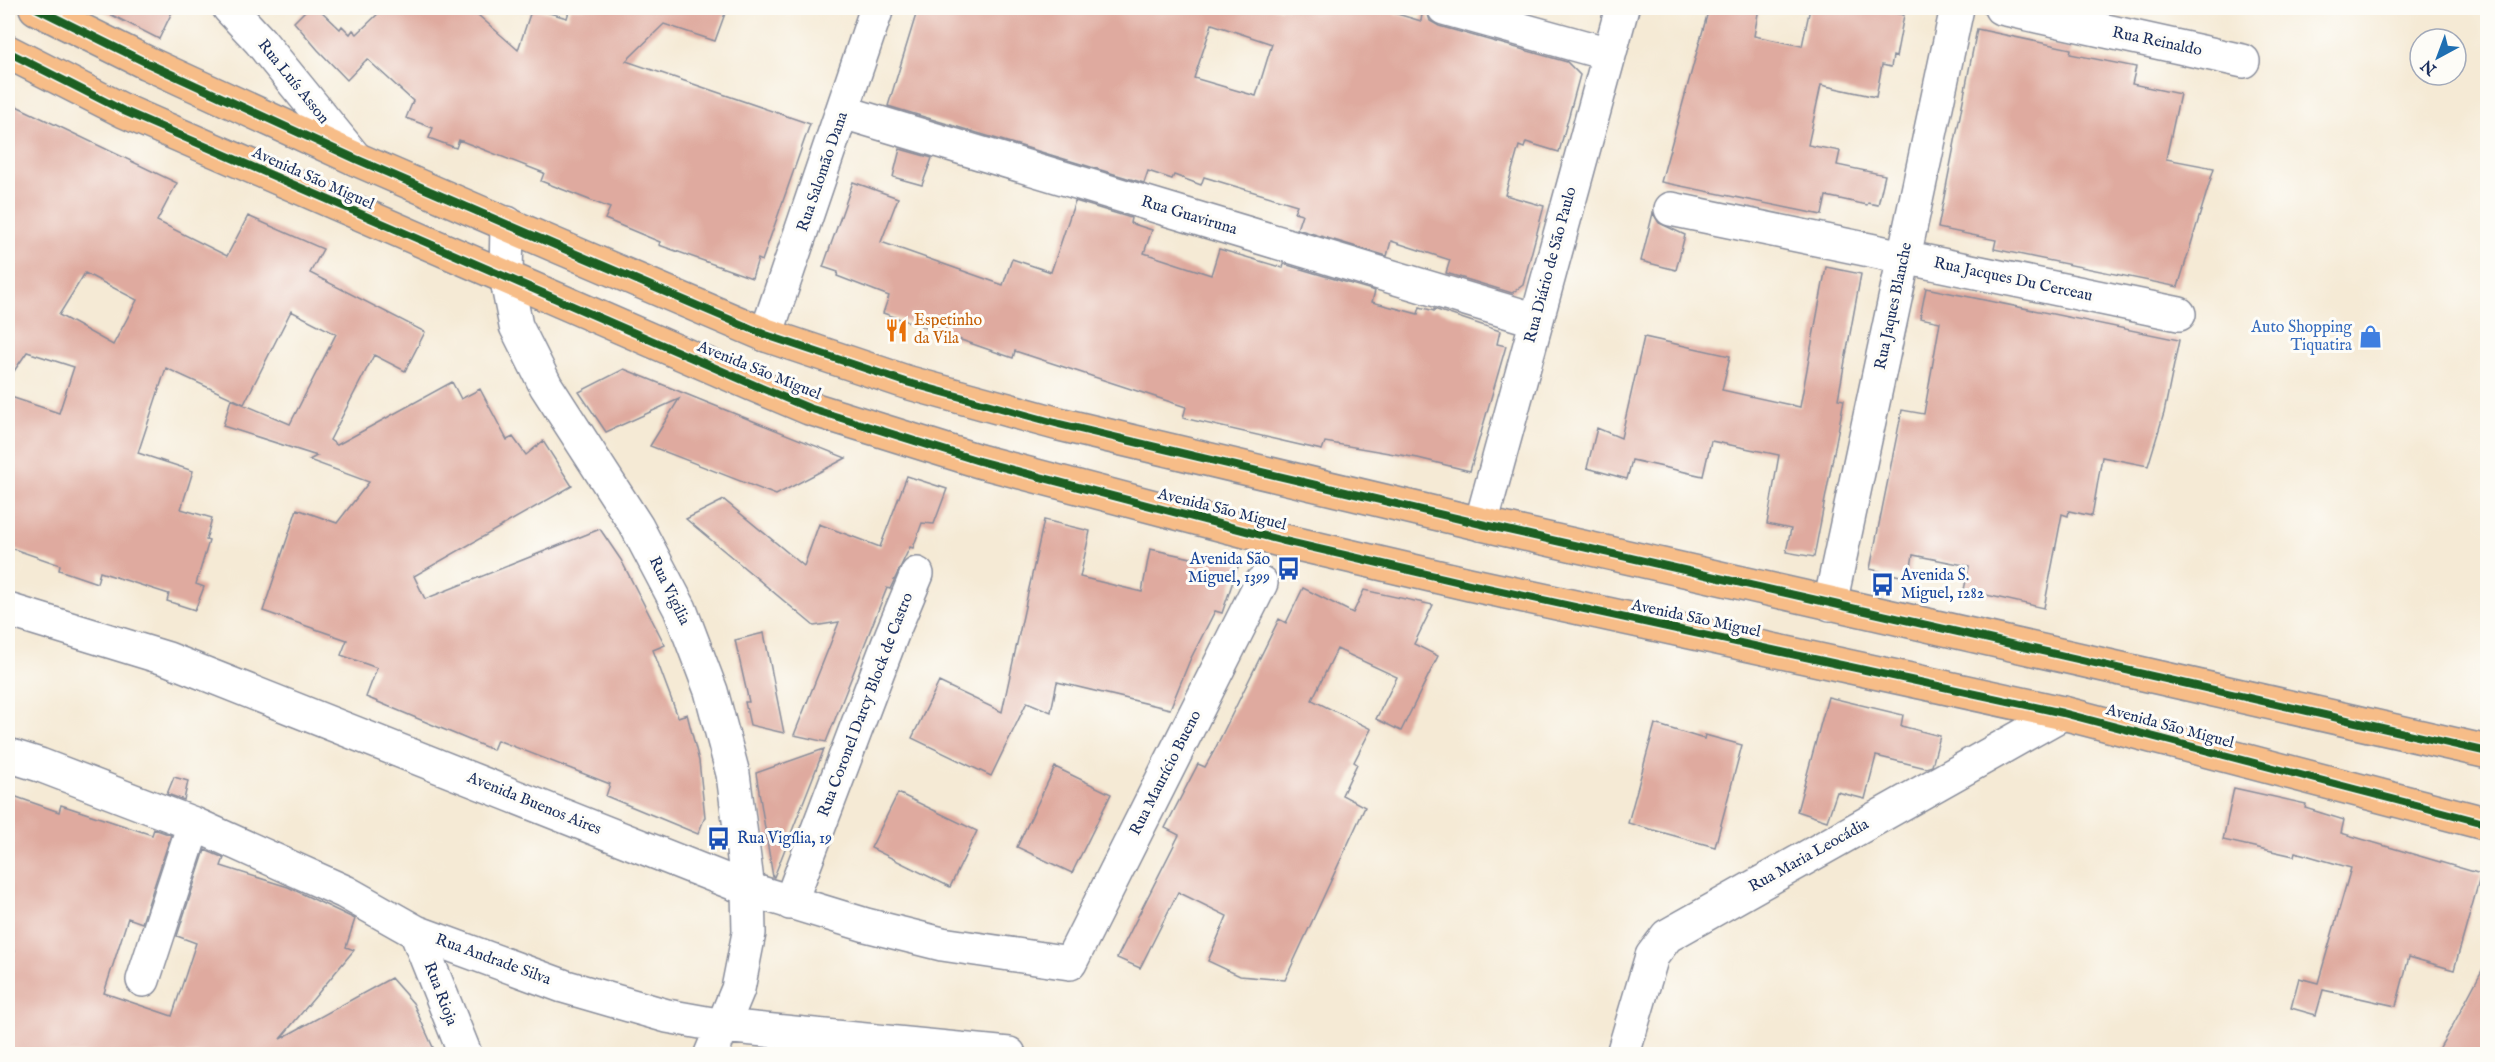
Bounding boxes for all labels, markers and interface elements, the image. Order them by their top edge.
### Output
street label: Rua Reinaldo [2110,23,2204,61]
north arrow [2408,27,2468,87]
street label: Rua Luís Asson [253,36,333,129]
text: N [2418,55,2442,80]
street label: Rua Salomão Dana [793,109,853,235]
street label: Avenida São Miguel [248,143,378,215]
street label: Rua Diário de São Paulo [1521,184,1582,345]
street label: Rua Guaviruna [1138,192,1240,240]
street label: Rua Jaques Blanche [1871,241,1917,371]
street label: Rua Jacques Du Cerceau [1932,253,2094,307]
place label: Espetinho da Vila [914,311,982,349]
restaurant icon: Espetinho da Vila [883,317,909,343]
place label: Auto Shopping Tiquatira [2250,318,2352,356]
shop icon: Auto Shopping Tiquatira [2357,324,2383,350]
street label: Avenida São Miguel [693,337,824,405]
street label: Avenida São Miguel [1155,484,1289,536]
place label: Avenida São Miguel, 1399 [1188,550,1270,588]
street label: Rua Vigilia [644,553,694,629]
bus stop icon: Avenida São Miguel, 1399 [1275,556,1301,582]
place label: Avenida S. Miguel, 1282 [1900,566,1984,604]
bus stop icon: Avenida S. Miguel, 1282 [1870,572,1896,598]
street label: Rua Coronel Darcy Block de Castro [814,590,918,820]
street label: Avenida São Miguel [1628,595,1763,643]
street label: Avenida São Miguel [2103,700,2237,754]
street label: Rua Maurício Bueno [1126,707,1206,839]
street label: Avenida Buenos Aires [463,768,604,840]
street label: Rua Maria Leocádia [1745,815,1873,897]
bus stop icon: Rua Vigília, 19 [706,826,732,852]
place label: Rua Vigília, 19 [737,829,832,849]
street label: Rua Andrade Silva [433,930,554,990]
street label: Rua Rioja [419,959,461,1029]

